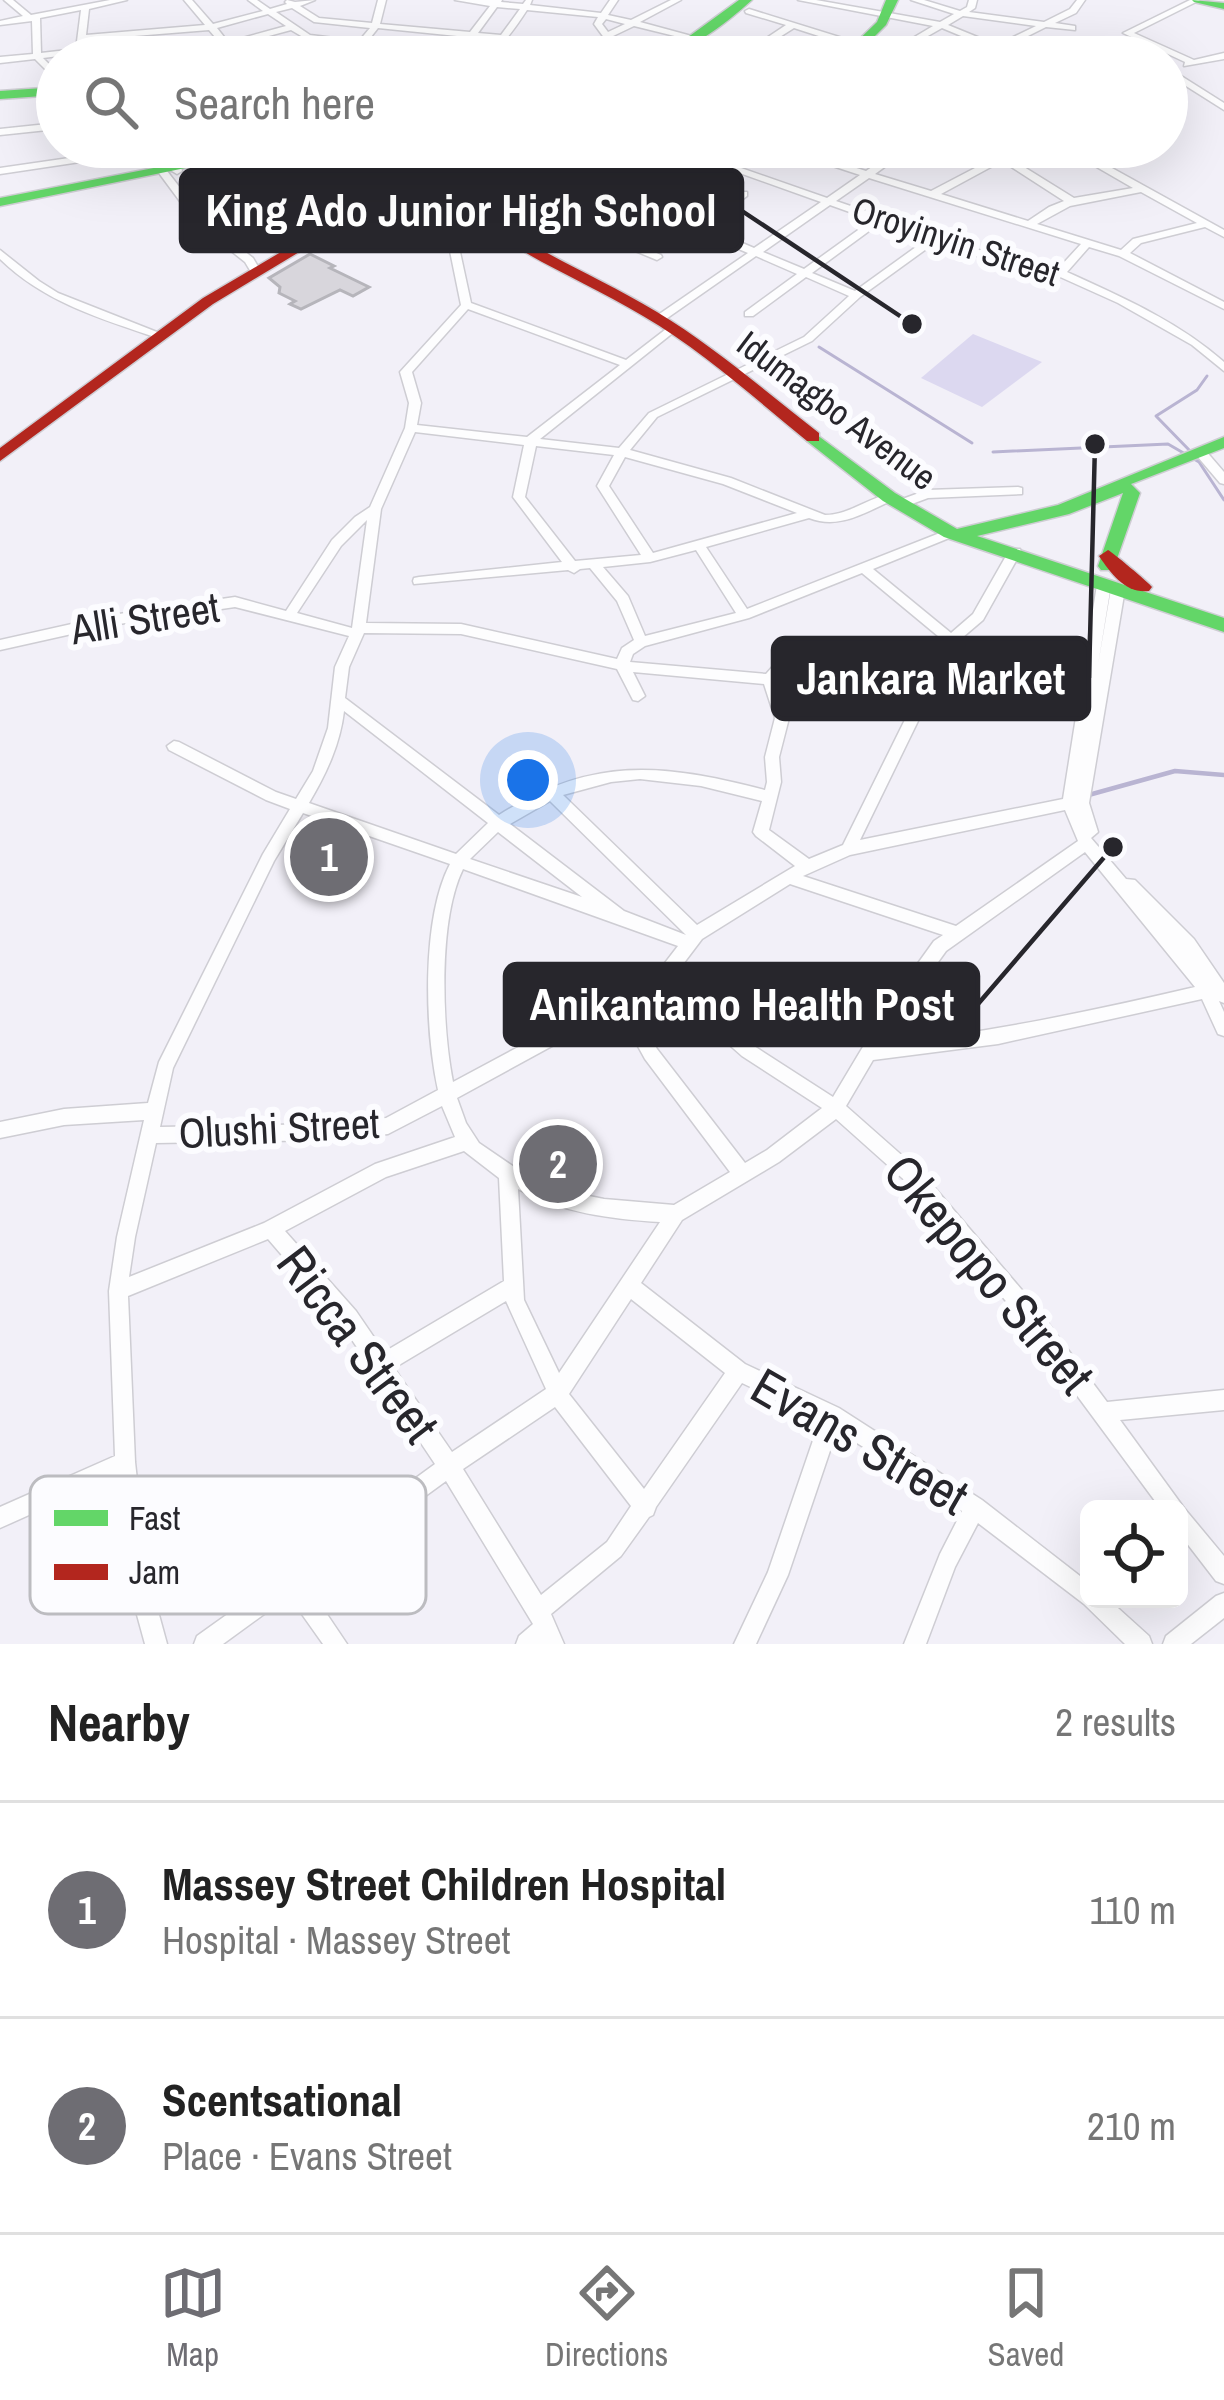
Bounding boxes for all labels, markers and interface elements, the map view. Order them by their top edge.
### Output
search box [36,36,1188,168]
icon: search [78,69,144,135]
text: Search here [174,72,375,133]
callout: King Ado Junior High School [181,170,742,251]
text: King Ado Junior High School [205,179,717,240]
street label: Oroyinyin Street [846,185,1066,297]
street label: Idumagbo Avenue [728,319,946,501]
street label: Alli Street [66,579,223,657]
callout: Jankara Market [773,638,1089,719]
text: Jankara Market [797,647,1065,708]
your location [498,750,558,810]
pin: 1 [290,812,368,902]
callout: Anikantamo Health Post [505,964,978,1045]
text: Anikantamo Health Post [530,973,954,1034]
street label: Olushi Street [177,1095,381,1161]
pin: 2 [519,1119,597,1209]
street label: Okepopo Street [869,1139,1110,1408]
street label: Ricca Street [262,1231,455,1456]
street label: Evans Street [739,1351,981,1530]
legend [30,1476,426,1614]
text: Fast [129,1496,180,1540]
map controls [1080,1500,1188,1608]
button: locate [1080,1500,1188,1608]
text: Jam [129,1550,180,1594]
text: Nearby [48,1688,190,1757]
text: 2 results [1055,1696,1176,1748]
text: Massey Street Children Hospital [162,1853,726,1914]
text: 1 [78,1884,96,1936]
text: 110 m [1089,1884,1176,1936]
text: Hospital · Massey Street [162,1914,510,1966]
text: Scentsational [162,2069,402,2130]
text: 2 [78,2100,96,2152]
text: 210 m [1087,2100,1176,2152]
text: Place · Evans Street [162,2130,452,2182]
tab: Map [160,2260,226,2376]
tab: Directions [545,2260,668,2376]
tab: Saved [988,2260,1064,2376]

